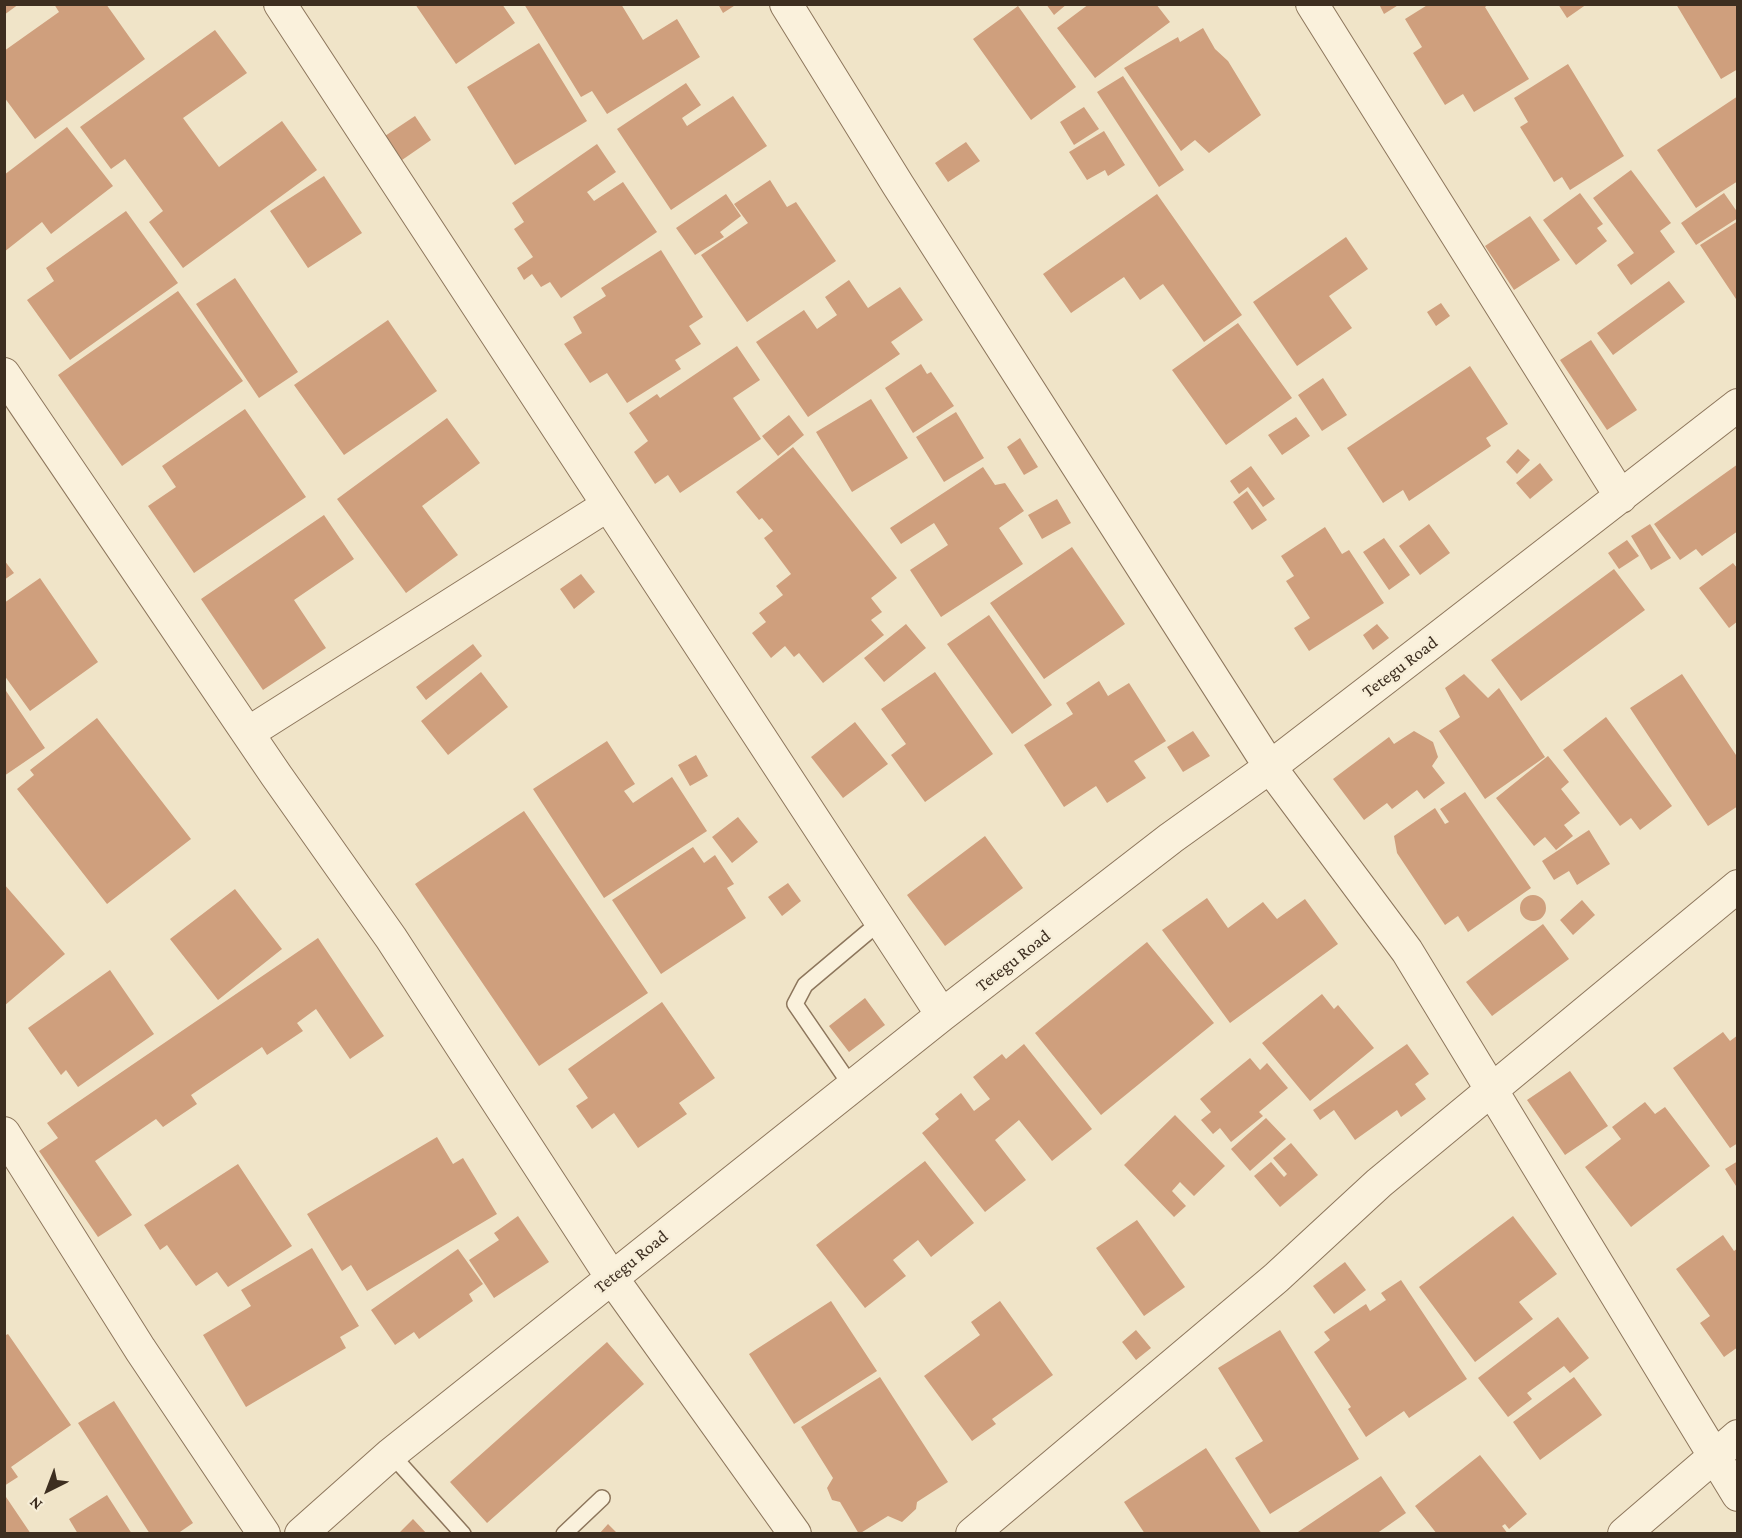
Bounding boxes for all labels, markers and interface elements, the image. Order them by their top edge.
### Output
street label: Tetegu Road [1358,632,1442,702]
street label: Tetegu Road [971,925,1055,997]
street label: Tetegu Road [590,1226,672,1298]
north arrow [18,1460,78,1520]
text: N [26,1494,45,1514]

